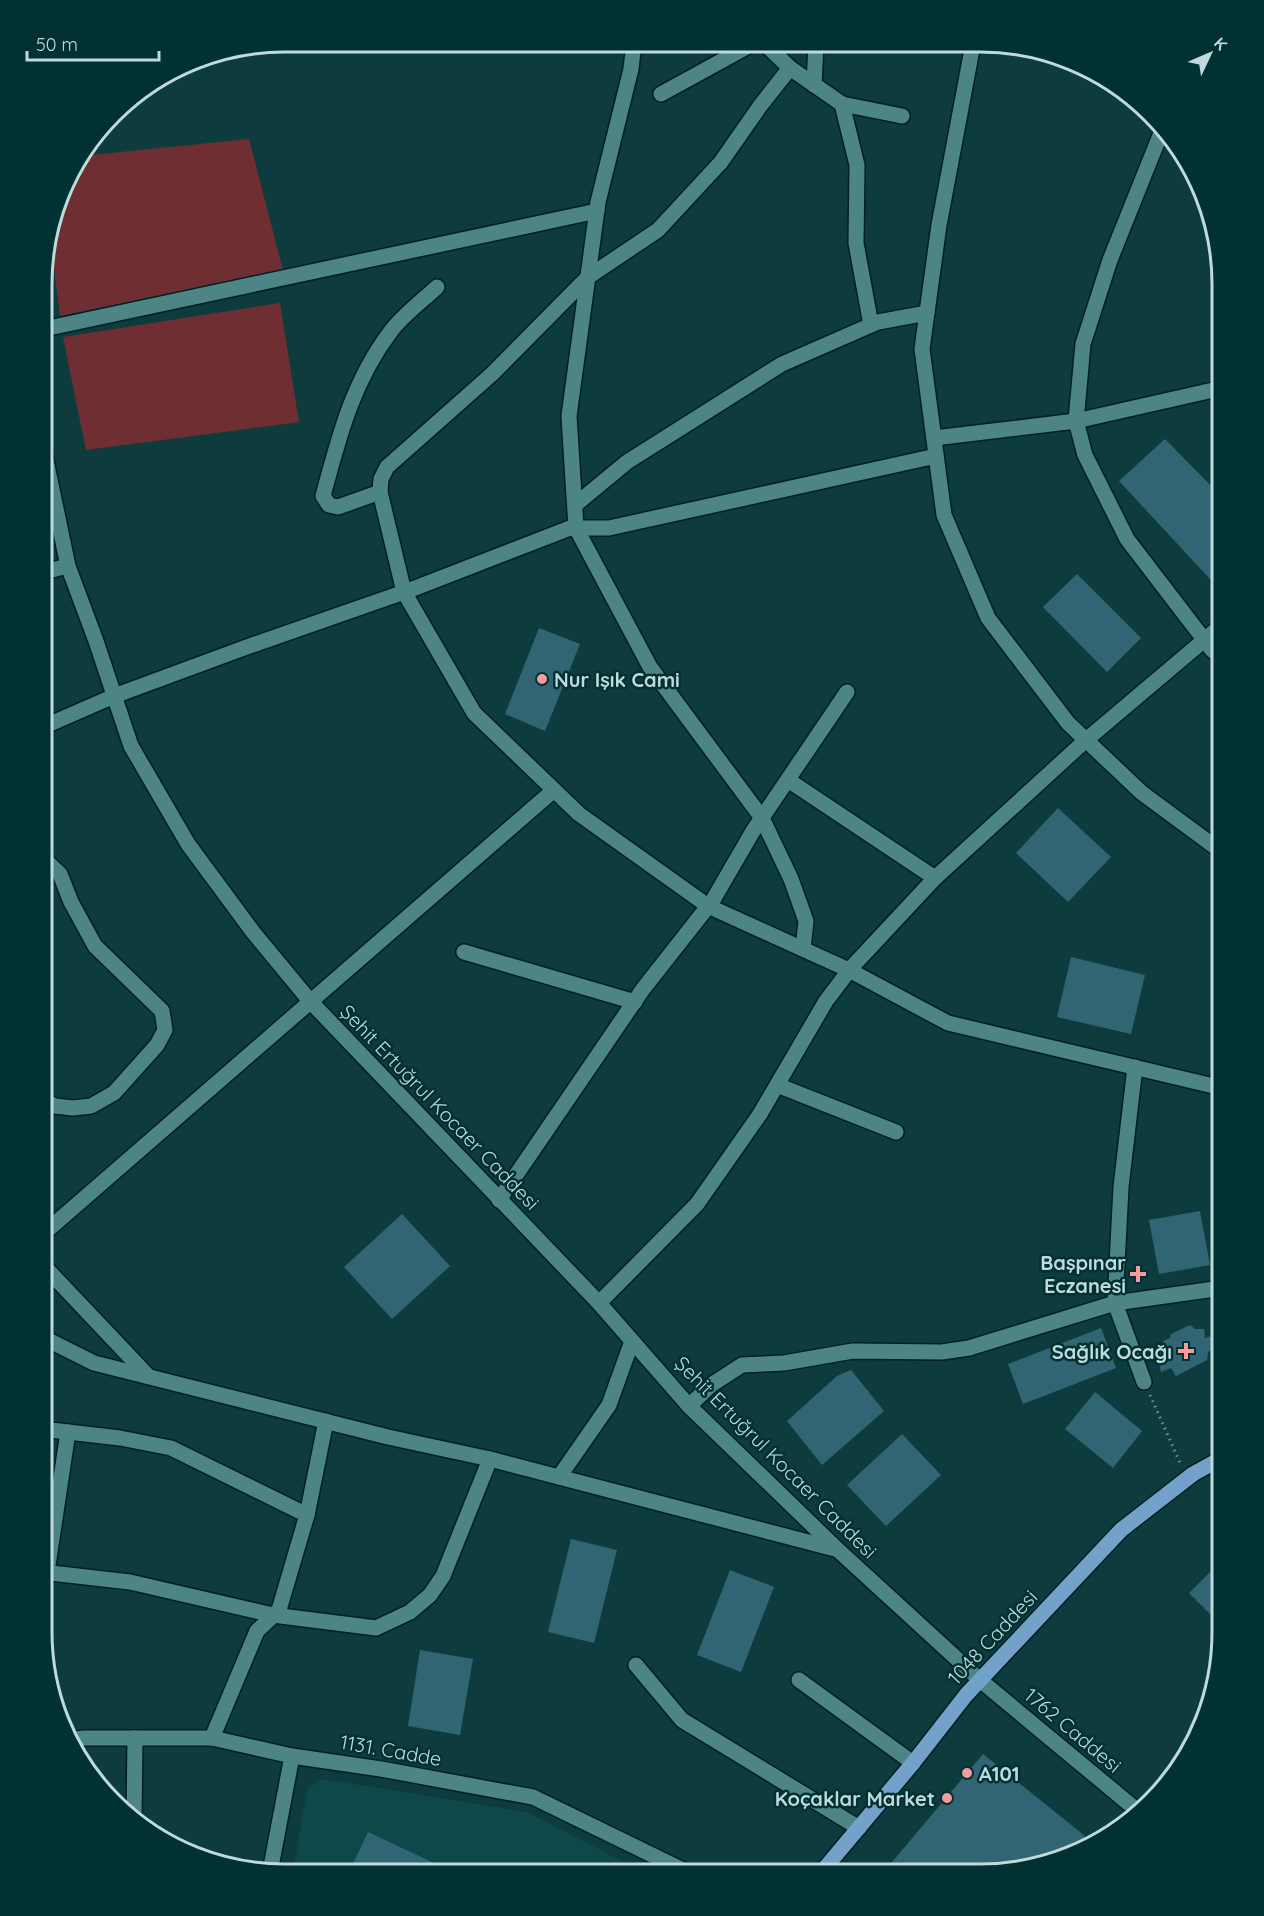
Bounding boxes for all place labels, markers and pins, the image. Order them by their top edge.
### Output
place label: Nur Işık Cami [554,667,680,692]
marker: Nur Işık Cami [535,672,549,686]
place label: Başpınar Eczanesi [1040,1250,1126,1298]
marker: Başpınar Eczanesi [1131,1267,1145,1281]
place label: Sağlık Ocağı [1052,1339,1172,1364]
marker: Sağlık Ocağı [1177,1342,1195,1360]
place label: A101 [979,1761,1020,1786]
marker: A101 [960,1766,974,1780]
place label: Koçaklar Market [775,1786,935,1811]
marker: Koçaklar Market [940,1791,954,1805]

